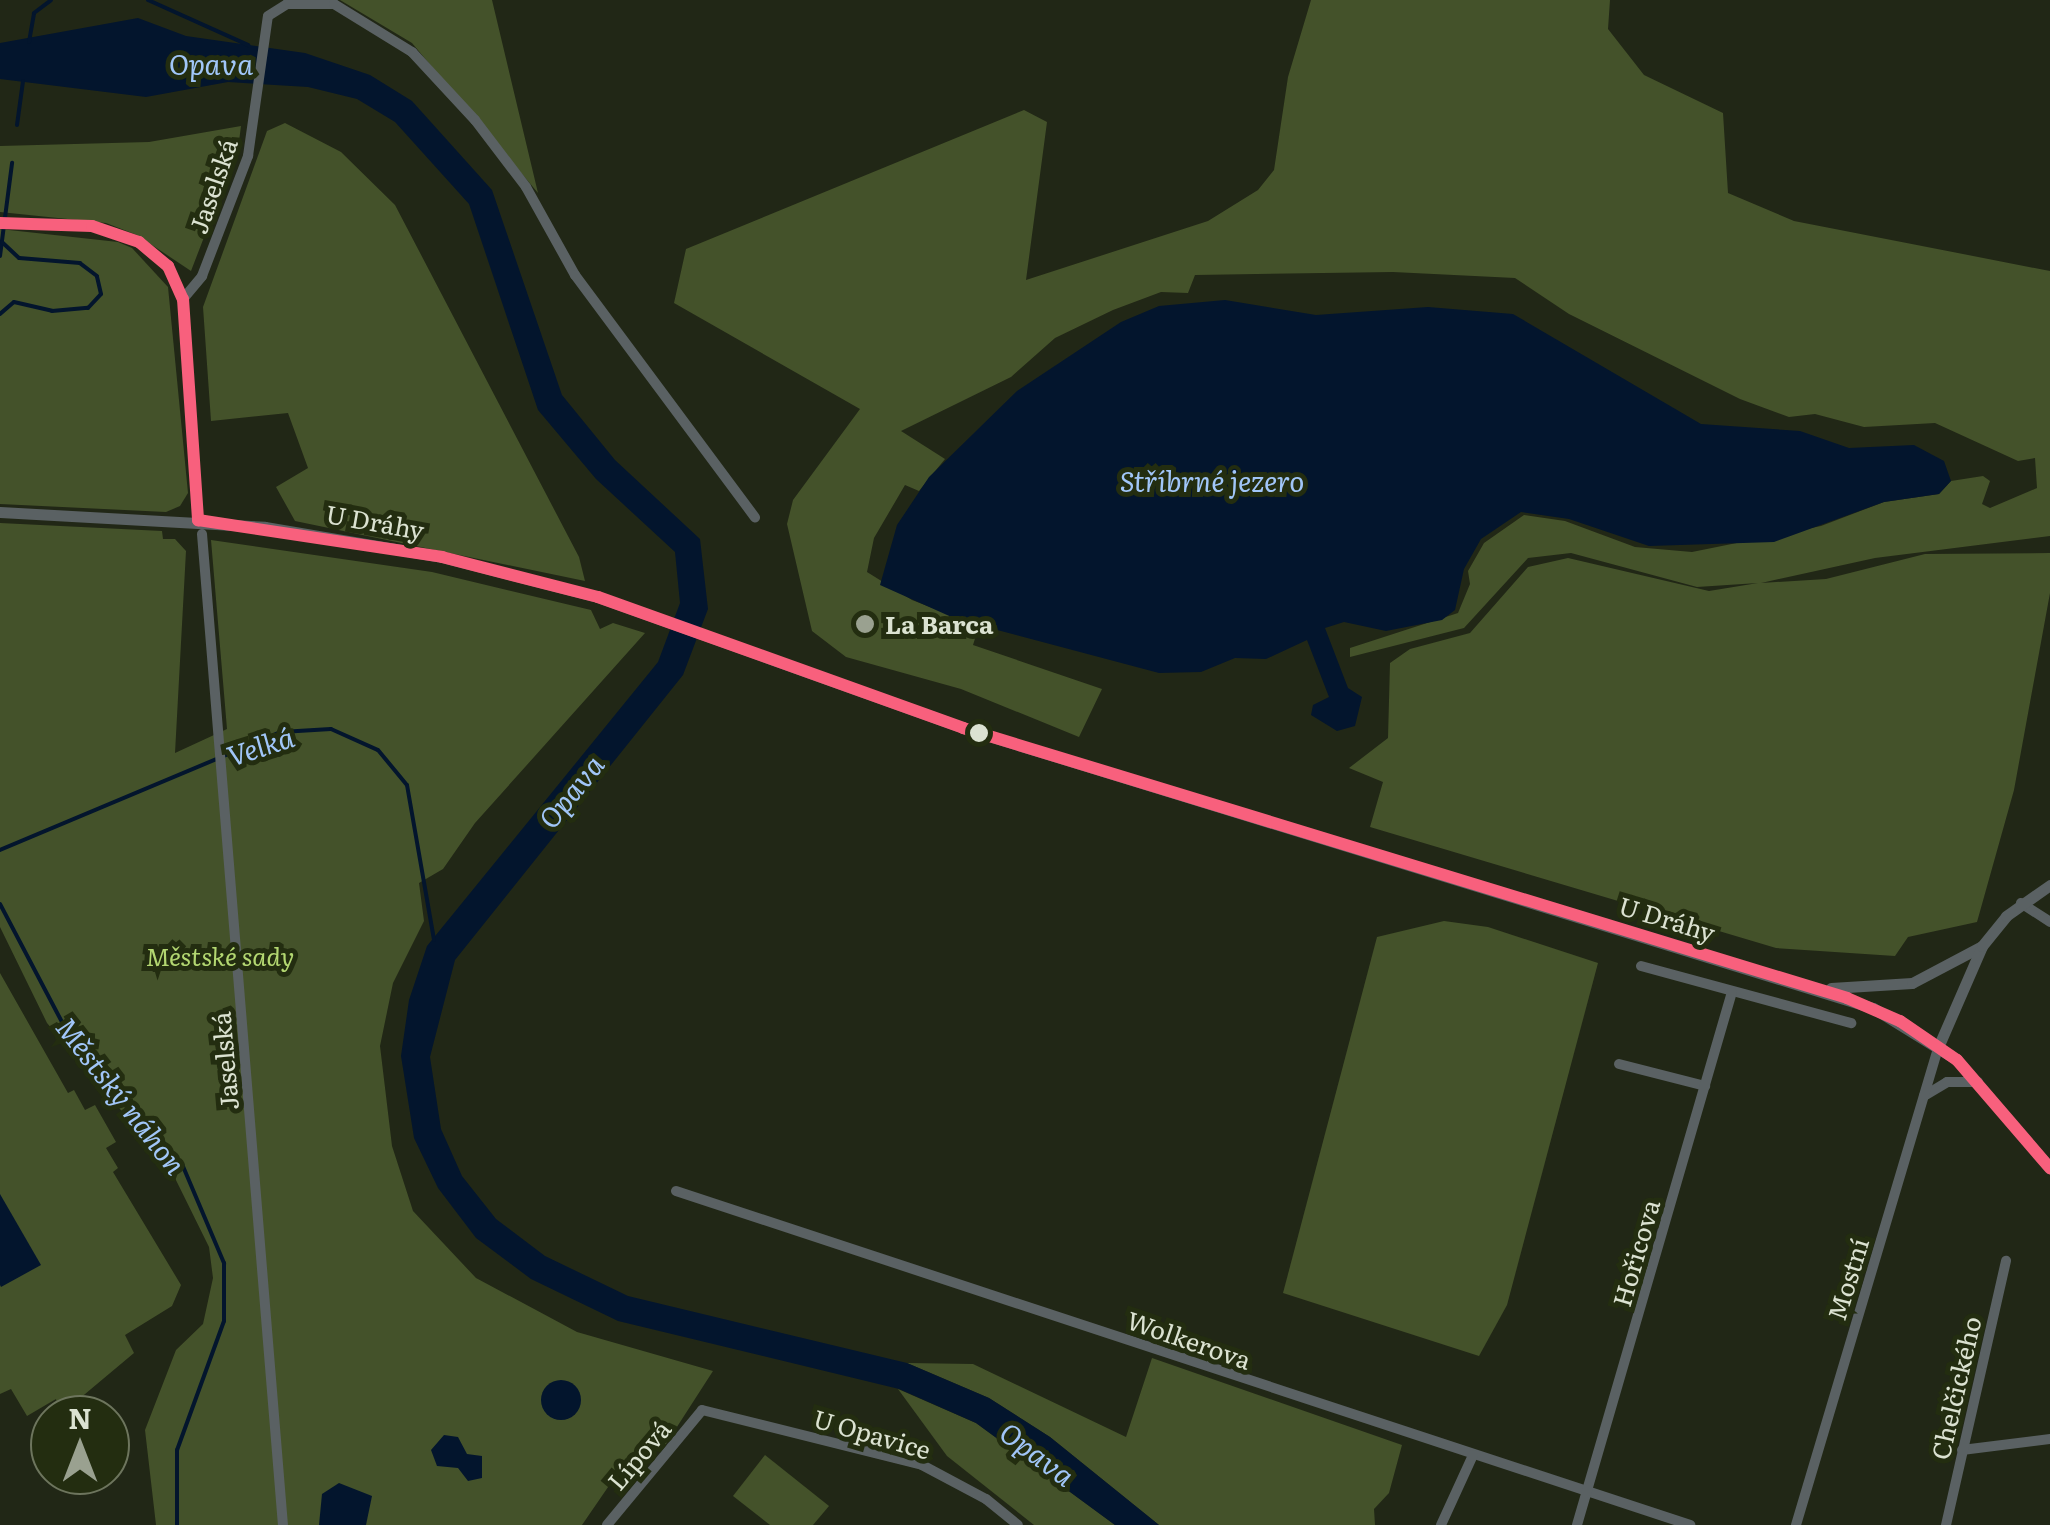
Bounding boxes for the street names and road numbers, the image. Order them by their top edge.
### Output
street label: Jaselská [183,135,243,237]
street label: U Dráhy [324,499,426,545]
street label: U Dráhy [1615,890,1719,948]
street label: Jaselská [206,1011,244,1111]
street label: Hořicova [1606,1196,1666,1310]
street label: Mostní [1821,1234,1875,1324]
street label: Wolkerova [1123,1305,1255,1375]
street label: Chelčického [1925,1313,1987,1463]
street label: U Opavice [810,1403,934,1465]
street label: Lípová [601,1414,677,1496]

